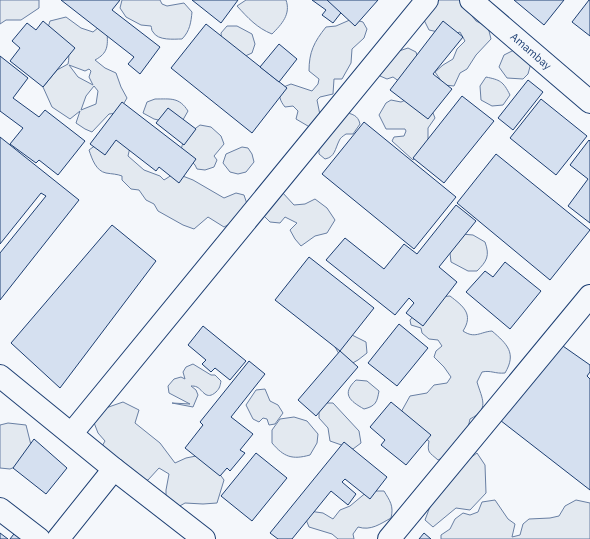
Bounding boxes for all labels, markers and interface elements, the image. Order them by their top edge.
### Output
street label: Amambay [508,29,555,73]

